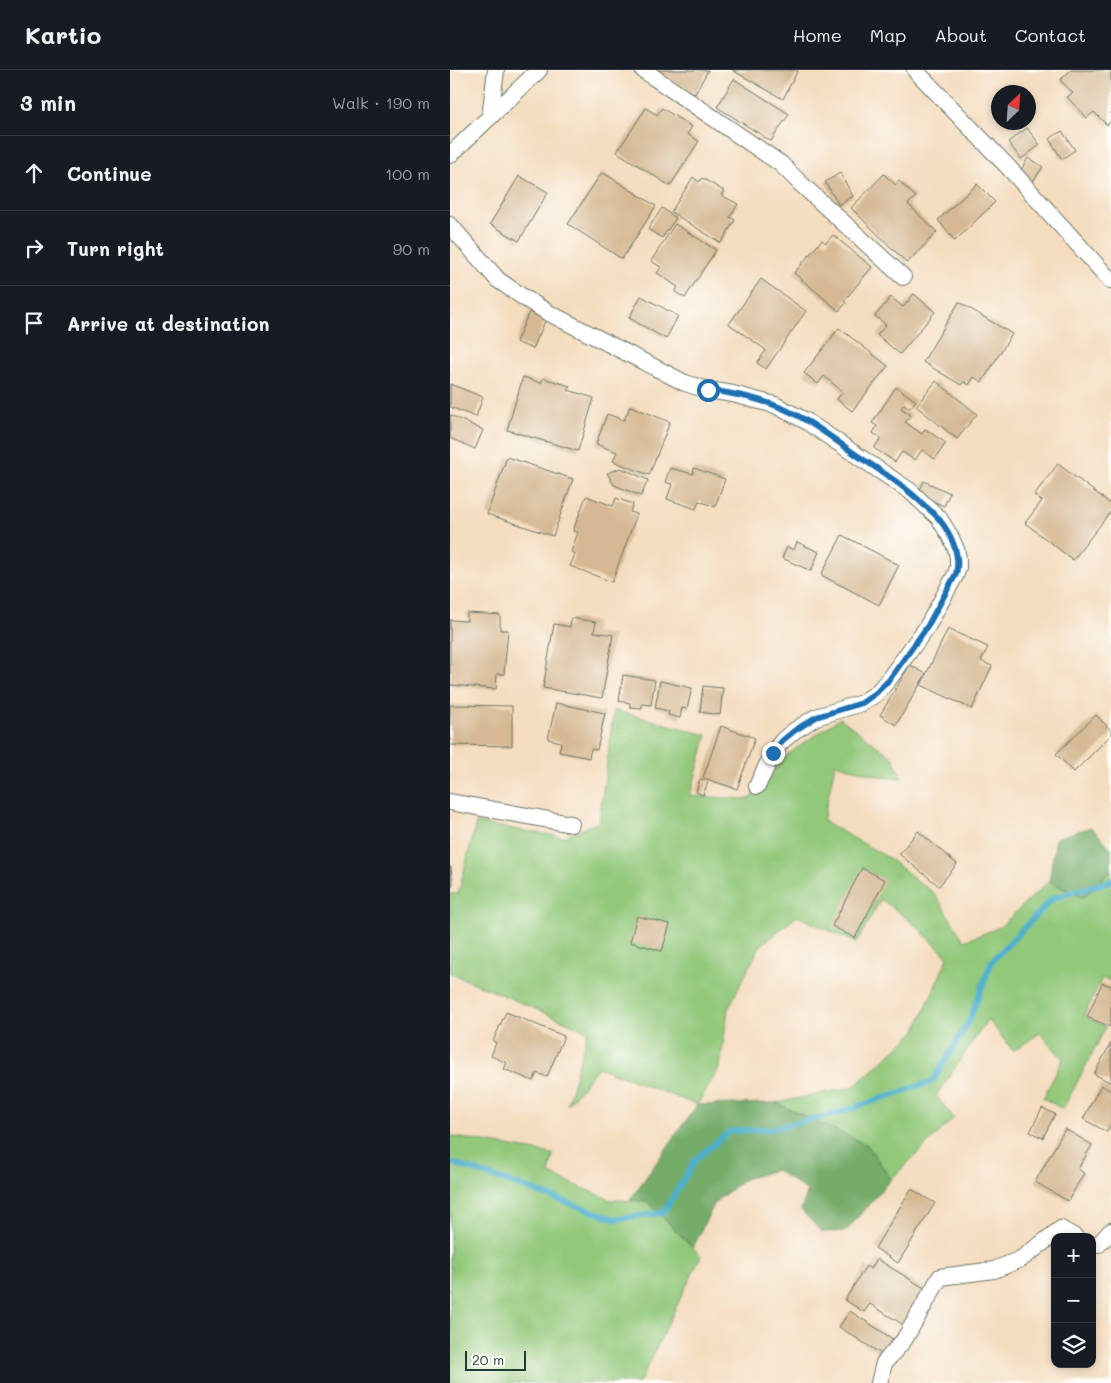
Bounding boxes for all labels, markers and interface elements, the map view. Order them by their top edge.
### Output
text: Kartio [25,19,101,50]
text: Home [793,23,842,47]
text: Map [870,23,906,47]
text: About [934,23,987,47]
text: Contact [1015,23,1086,47]
north arrow [991,85,1036,130]
text: 3 min [20,89,76,116]
text: Walk · 190 m [332,92,430,113]
icon: ahead [20,159,48,187]
text: Continue [67,161,152,186]
text: 100 m [385,163,430,184]
icon: right [20,234,48,262]
text: Turn right [67,236,164,261]
text: 90 m [393,238,430,259]
icon: arrive [20,309,48,337]
text: Arrive at destination [67,311,270,336]
route start [697,379,720,402]
route end [762,742,785,765]
map controls [1051,1233,1096,1368]
button: + [1051,1233,1096,1278]
button: − [1051,1278,1096,1323]
button: layers [1051,1323,1096,1368]
scale bar [465,1348,526,1371]
text: 20 m [472,1350,504,1369]

